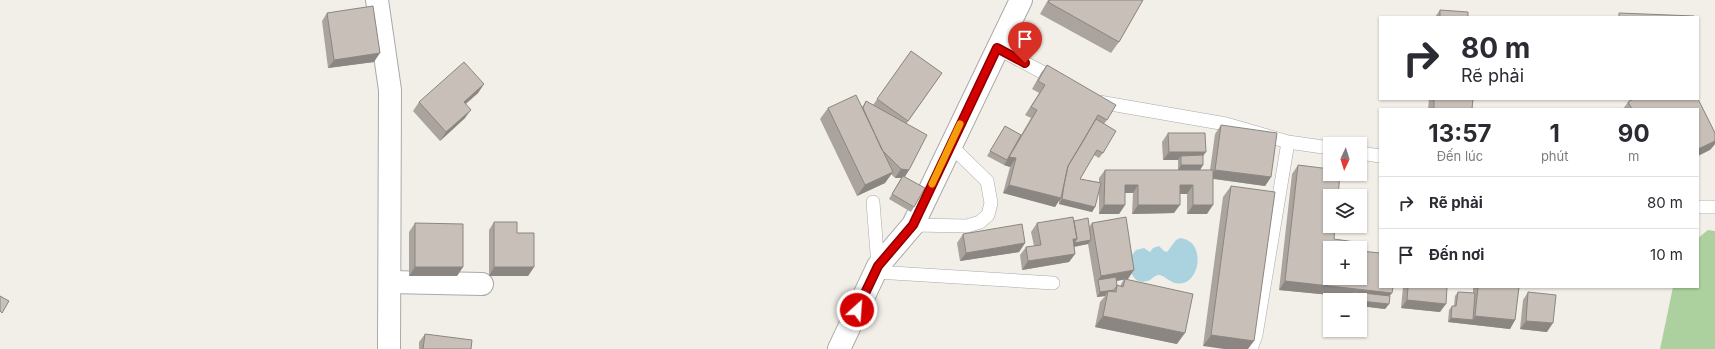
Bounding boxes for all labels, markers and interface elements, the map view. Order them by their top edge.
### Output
pin [1008,22,1042,63]
icon: arrive [1014,28,1036,50]
text: 80 m [1461,31,1530,65]
icon: right [1395,32,1447,84]
text: Rẽ phải [1461,65,1524,86]
text: 13:57 [1428,119,1492,148]
text: 1 [1549,119,1560,148]
text: 90 [1618,119,1650,148]
north arrow [1323,137,1367,181]
map controls [1323,137,1367,337]
text: Đến lúc [1437,148,1483,164]
text: phút [1541,148,1568,164]
text: m [1628,148,1639,164]
button: layers [1323,189,1367,233]
icon: right [1395,192,1417,214]
text: Rẽ phải [1429,193,1483,212]
text: 80 m [1647,193,1683,212]
button: + [1323,241,1367,285]
icon: arrive [1395,244,1417,266]
text: Đến nơi [1429,245,1484,264]
text: 10 m [1650,245,1683,264]
position arrow [836,289,878,331]
button: − [1323,293,1367,337]

